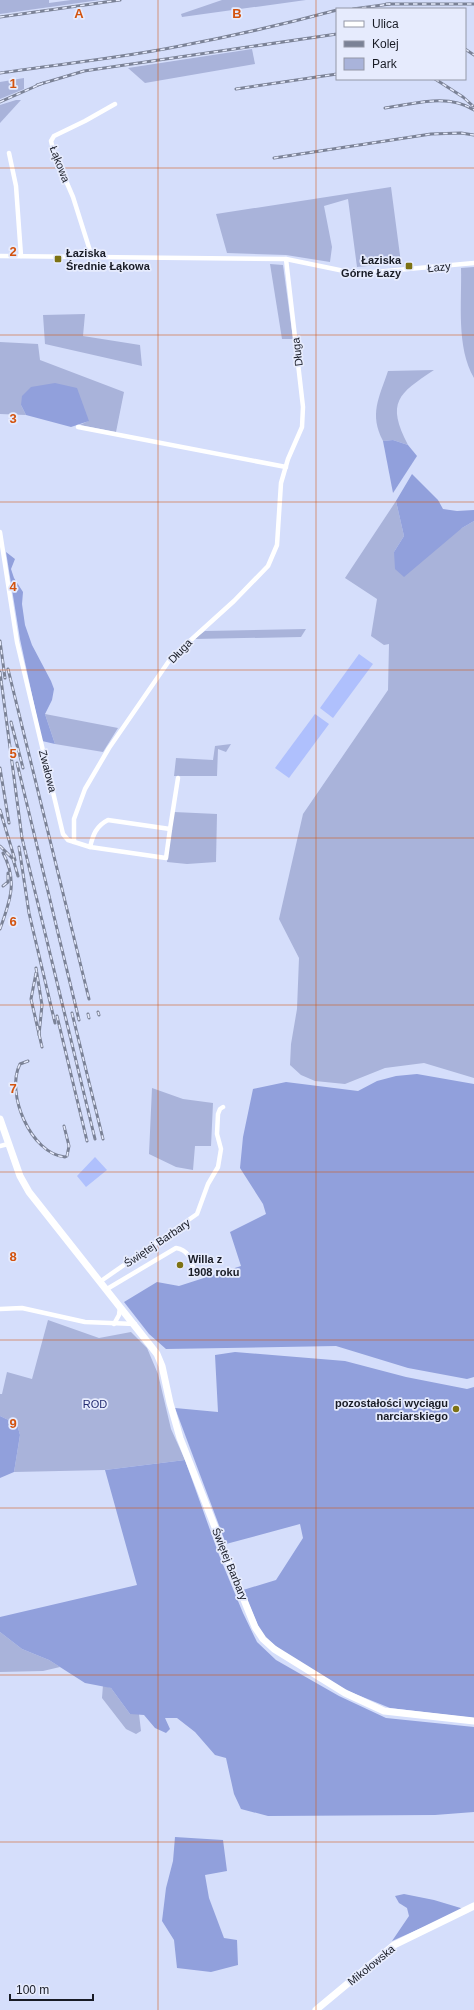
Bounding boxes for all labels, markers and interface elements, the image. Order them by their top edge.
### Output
text: A [74,6,84,21]
text: B [232,6,242,21]
legend [336,8,466,80]
text: Ulica [372,17,399,31]
text: Kolej [372,37,399,51]
text: Park [372,57,398,71]
text: 1 [9,76,17,91]
street label: Łąkowa [48,144,73,185]
text: 2 [9,244,17,259]
place label: Łaziska Średnie Łąkowa [66,247,151,272]
marker: Łaziska Średnie Łąkowa [53,254,63,264]
place label: Łaziska Górne Łazy [341,254,402,279]
street label: Łazy [427,260,452,274]
marker: Łaziska Górne Łazy [404,261,414,271]
street label: Długa [289,336,305,367]
text: 3 [9,411,17,426]
text: 4 [9,579,17,594]
street label: Długa [166,636,195,666]
text: 5 [9,746,17,761]
street label: Zwałowa [37,748,59,794]
text: 6 [9,914,17,929]
text: 7 [9,1081,17,1096]
street label: Świętej Barbary [122,1216,193,1270]
text: 8 [9,1249,17,1264]
place label: Willa z 1908 roku [188,1253,239,1278]
marker: Willa z 1908 roku [175,1260,185,1270]
place label: pozostałości wyciągu narciarskiego [335,1397,448,1422]
park label: ROD [83,1398,107,1410]
marker: pozostałości wyciągu narciarskiego [451,1404,461,1414]
text: 9 [9,1416,17,1431]
street label: Świętej Barbary [210,1526,250,1602]
street label: Mikołowska [345,1942,398,1988]
scale bar [10,1976,93,2002]
text: 100 m [16,1983,49,1997]

